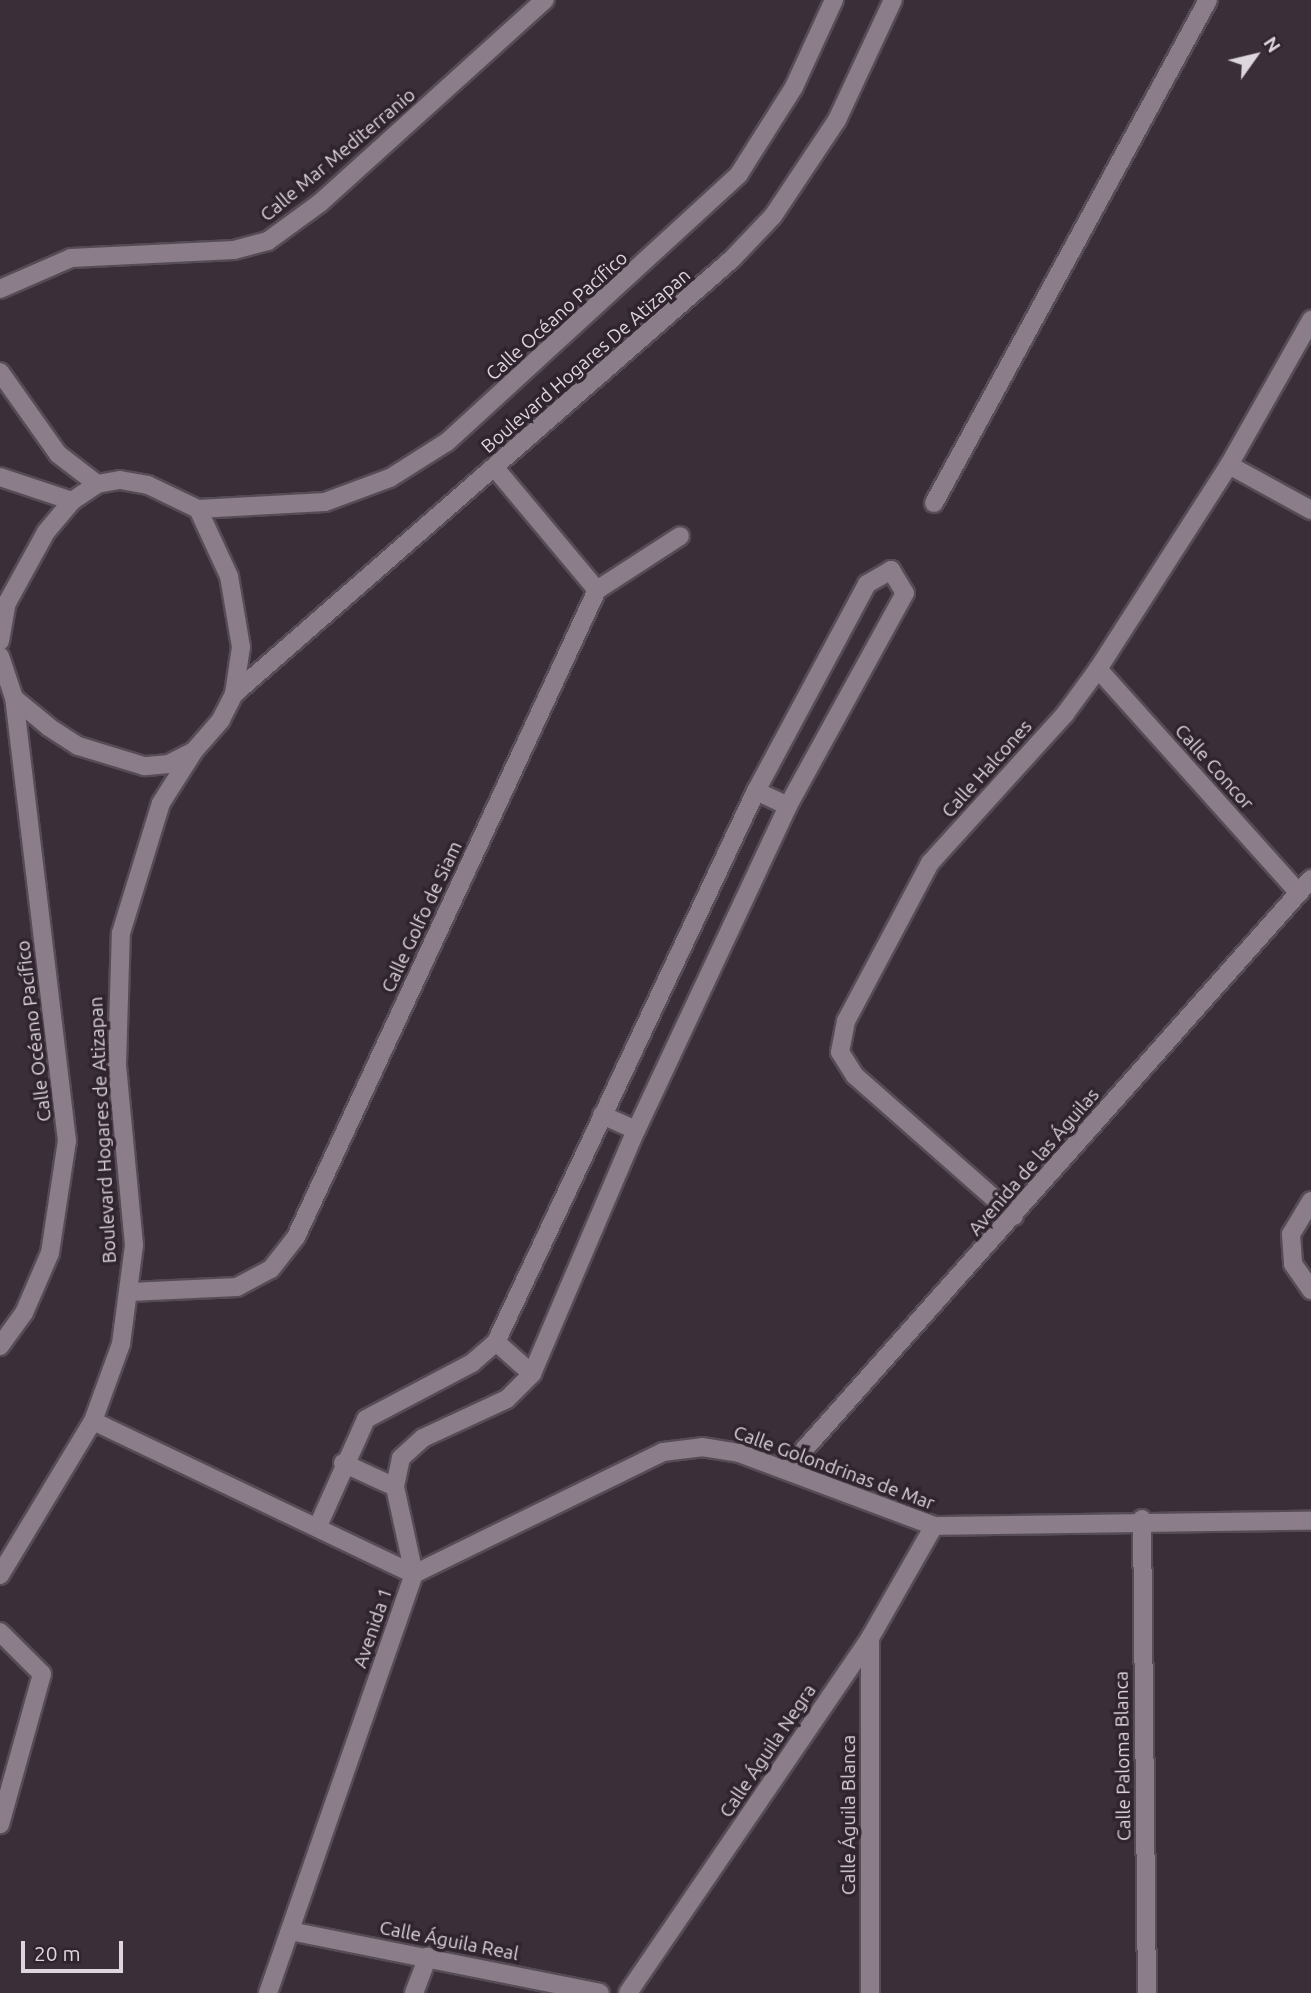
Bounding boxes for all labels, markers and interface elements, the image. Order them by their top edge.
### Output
north arrow [1220,21,1290,91]
text: N [1259,32,1285,56]
street label: Calle Mar Mediterranio [256,83,420,227]
street label: Calle Océano Pacífico [482,246,632,386]
street label: Boulevard Hogares De Atizapan [477,264,695,458]
street label: Calle Halcones [937,715,1037,823]
street label: Calle Concor [1170,720,1258,814]
street label: Calle Golfo de Siam [377,838,467,996]
street label: Calle Océano Pacífico [12,939,56,1123]
street label: Boulevard Hogares de Atizapan [85,996,121,1264]
street label: Avenida de las Águilas [964,1084,1104,1240]
street label: Calle Golondrinas de Mar [730,1421,938,1515]
street label: Avenida 1 [349,1585,397,1671]
street label: Calle Paloma Blanca [1110,1671,1136,1841]
street label: Calle Águila Negra [715,1680,821,1822]
street label: Calle Águila Blanca [838,1735,860,1895]
street label: Calle Águila Real [378,1916,520,1966]
scale bar [24,1926,126,1970]
text: 20 m [34,1941,81,1965]

